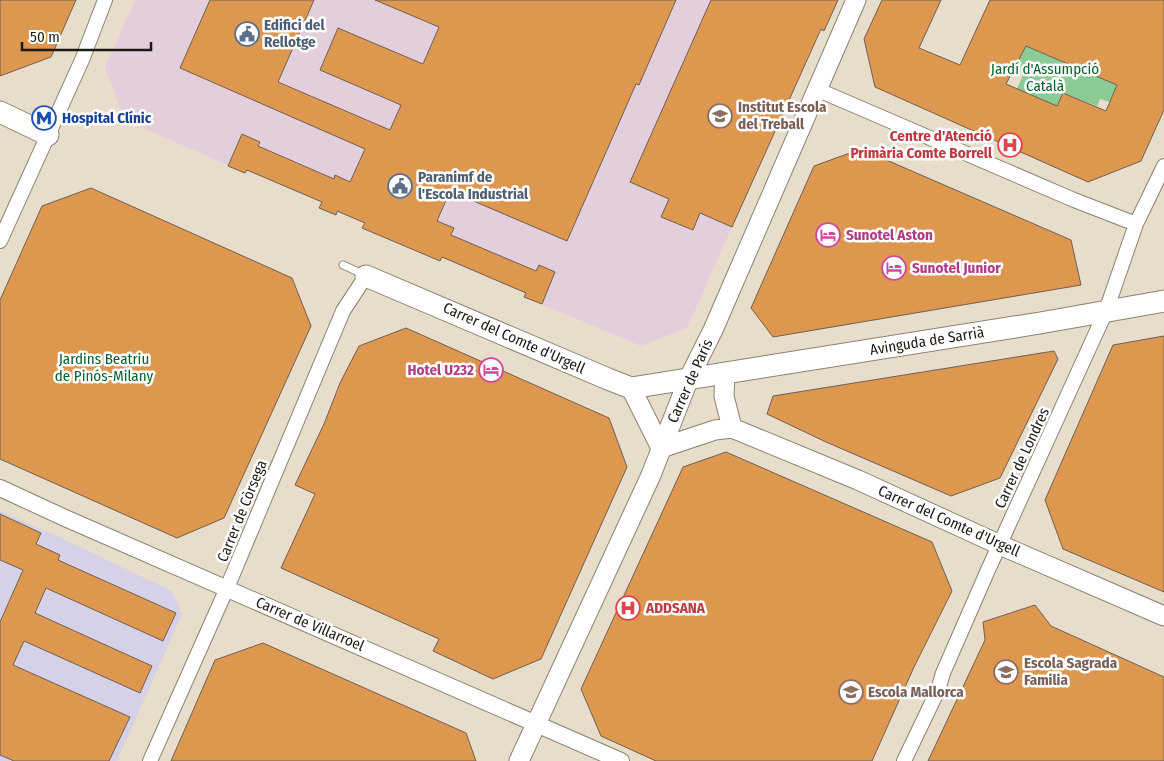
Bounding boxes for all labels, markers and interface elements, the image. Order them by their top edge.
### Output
place label: Edifici del Rellotge [264,16,325,51]
scale bar [22,20,151,52]
public building icon: Edifici del Rellotge [234,21,260,47]
text: 50 m [30,28,60,46]
park label: Jardí d'Assumpció Català [991,60,1099,95]
place label: Institut Escola del Treball [738,98,827,133]
school or university icon: Institut Escola del Treball [707,103,733,129]
metro station icon: Hospital Clínic [31,105,57,131]
place label: Hospital Clínic [62,109,152,127]
place label: Centre d'Atenció Primària Comte Borrell [850,127,993,162]
hospital icon: Centre d'Atenció Primària Comte Borrell [997,132,1023,158]
place label: Paranimf de l'Escola Industrial [418,168,529,203]
public building icon: Paranimf de l'Escola Industrial [387,173,413,199]
hotel icon: Sunotel Aston [815,222,841,248]
place label: Sunotel Aston [846,226,933,244]
hotel icon: Sunotel Junior [881,255,907,281]
place label: Sunotel Junior [912,259,1001,277]
street label: Carrer del Comte d'Urgell [440,299,588,377]
street label: Avinguda de Sarrià [869,323,985,359]
street label: Carrer de París [664,336,716,426]
park label: Jardins Beatriu de Pinós-Milany [55,350,153,385]
hotel icon: Hotel U232 [478,357,504,383]
place label: Hotel U232 [407,361,474,379]
street label: Carrer de Londres [991,405,1053,511]
street label: Carrer de Còrsega [213,457,271,565]
street label: Carrer del Comte d'Urgell [875,482,1023,560]
street label: Carrer de Villarroel [253,593,367,655]
hospital icon: ADDSANA [615,595,641,621]
place label: ADDSANA [645,599,706,617]
place label: Escola Sagrada Familia [1024,654,1118,689]
school or university icon: Escola Sagrada Familia [993,659,1019,685]
school or university icon: Escola Mallorca [838,679,864,705]
place label: Escola Mallorca [868,683,964,701]

